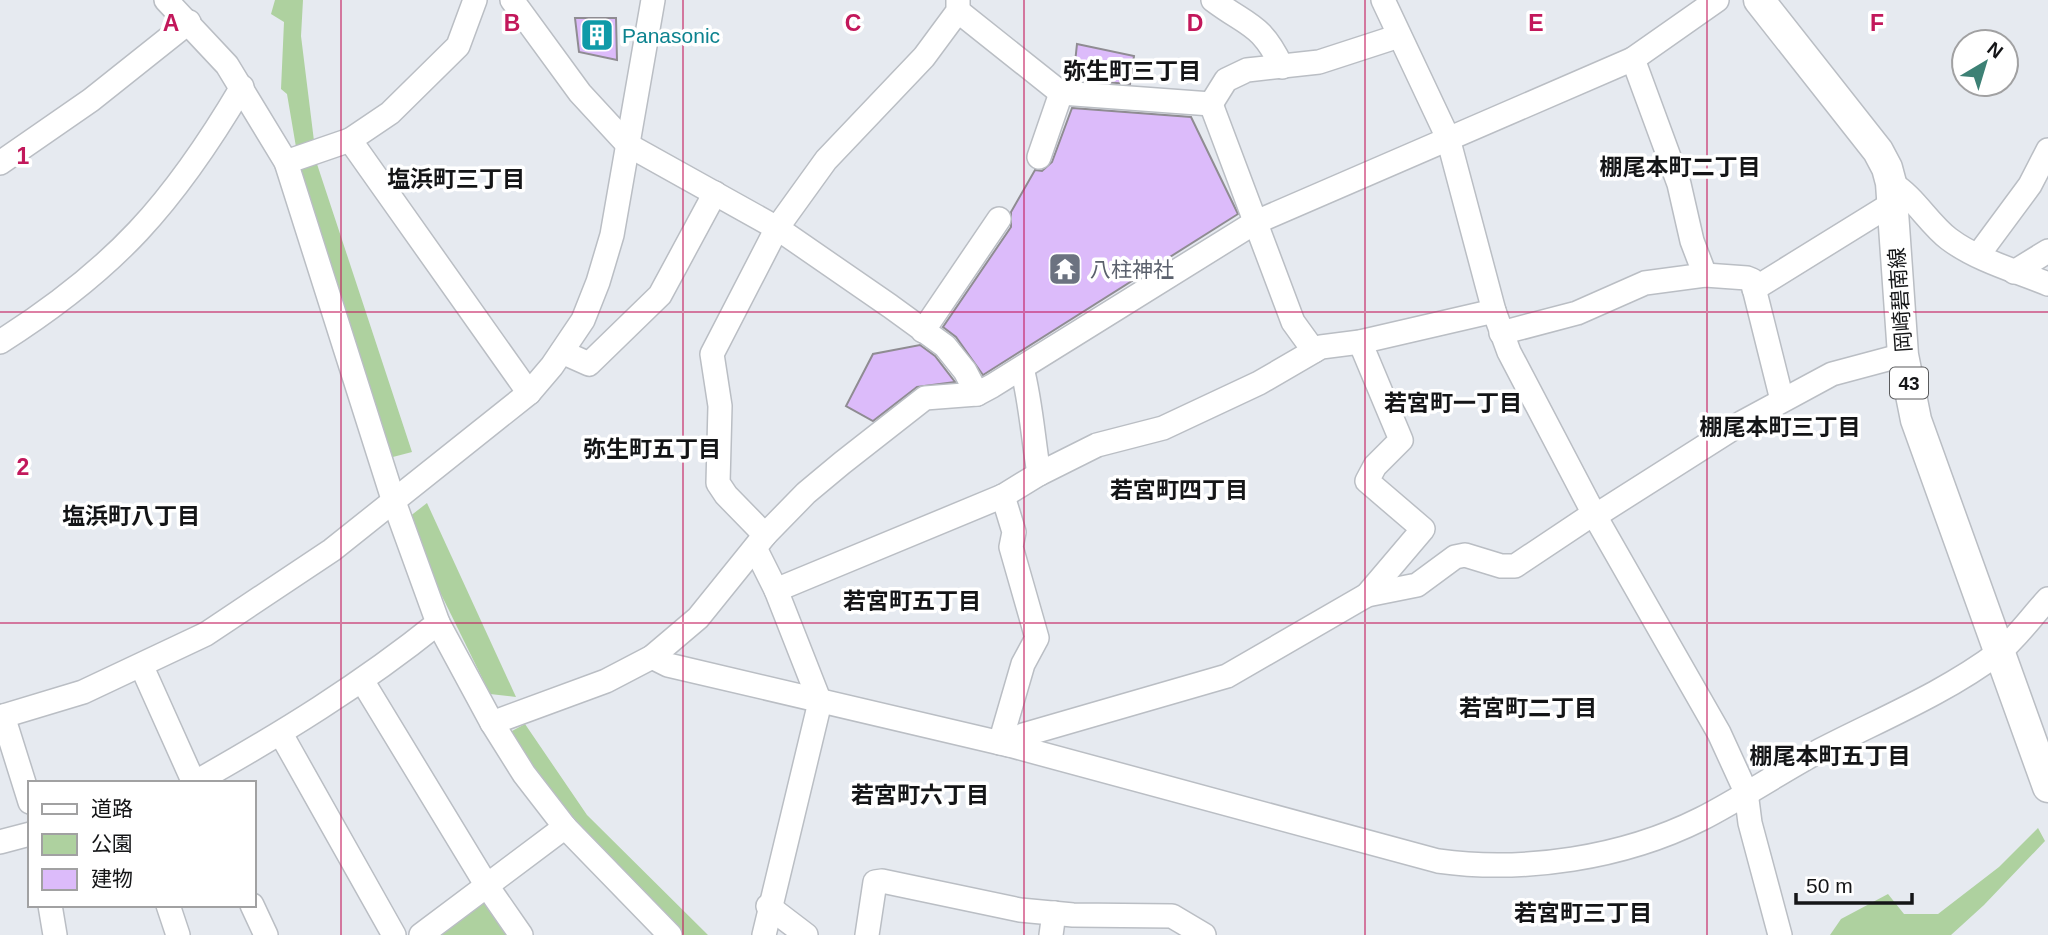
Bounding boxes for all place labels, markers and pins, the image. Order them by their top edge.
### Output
building icon: Panasonic [578,16,616,54]
place label: Panasonic [622,24,720,47]
temple icon: 八柱神社 [1046,250,1084,288]
place label: 八柱神社 [1090,258,1174,281]

